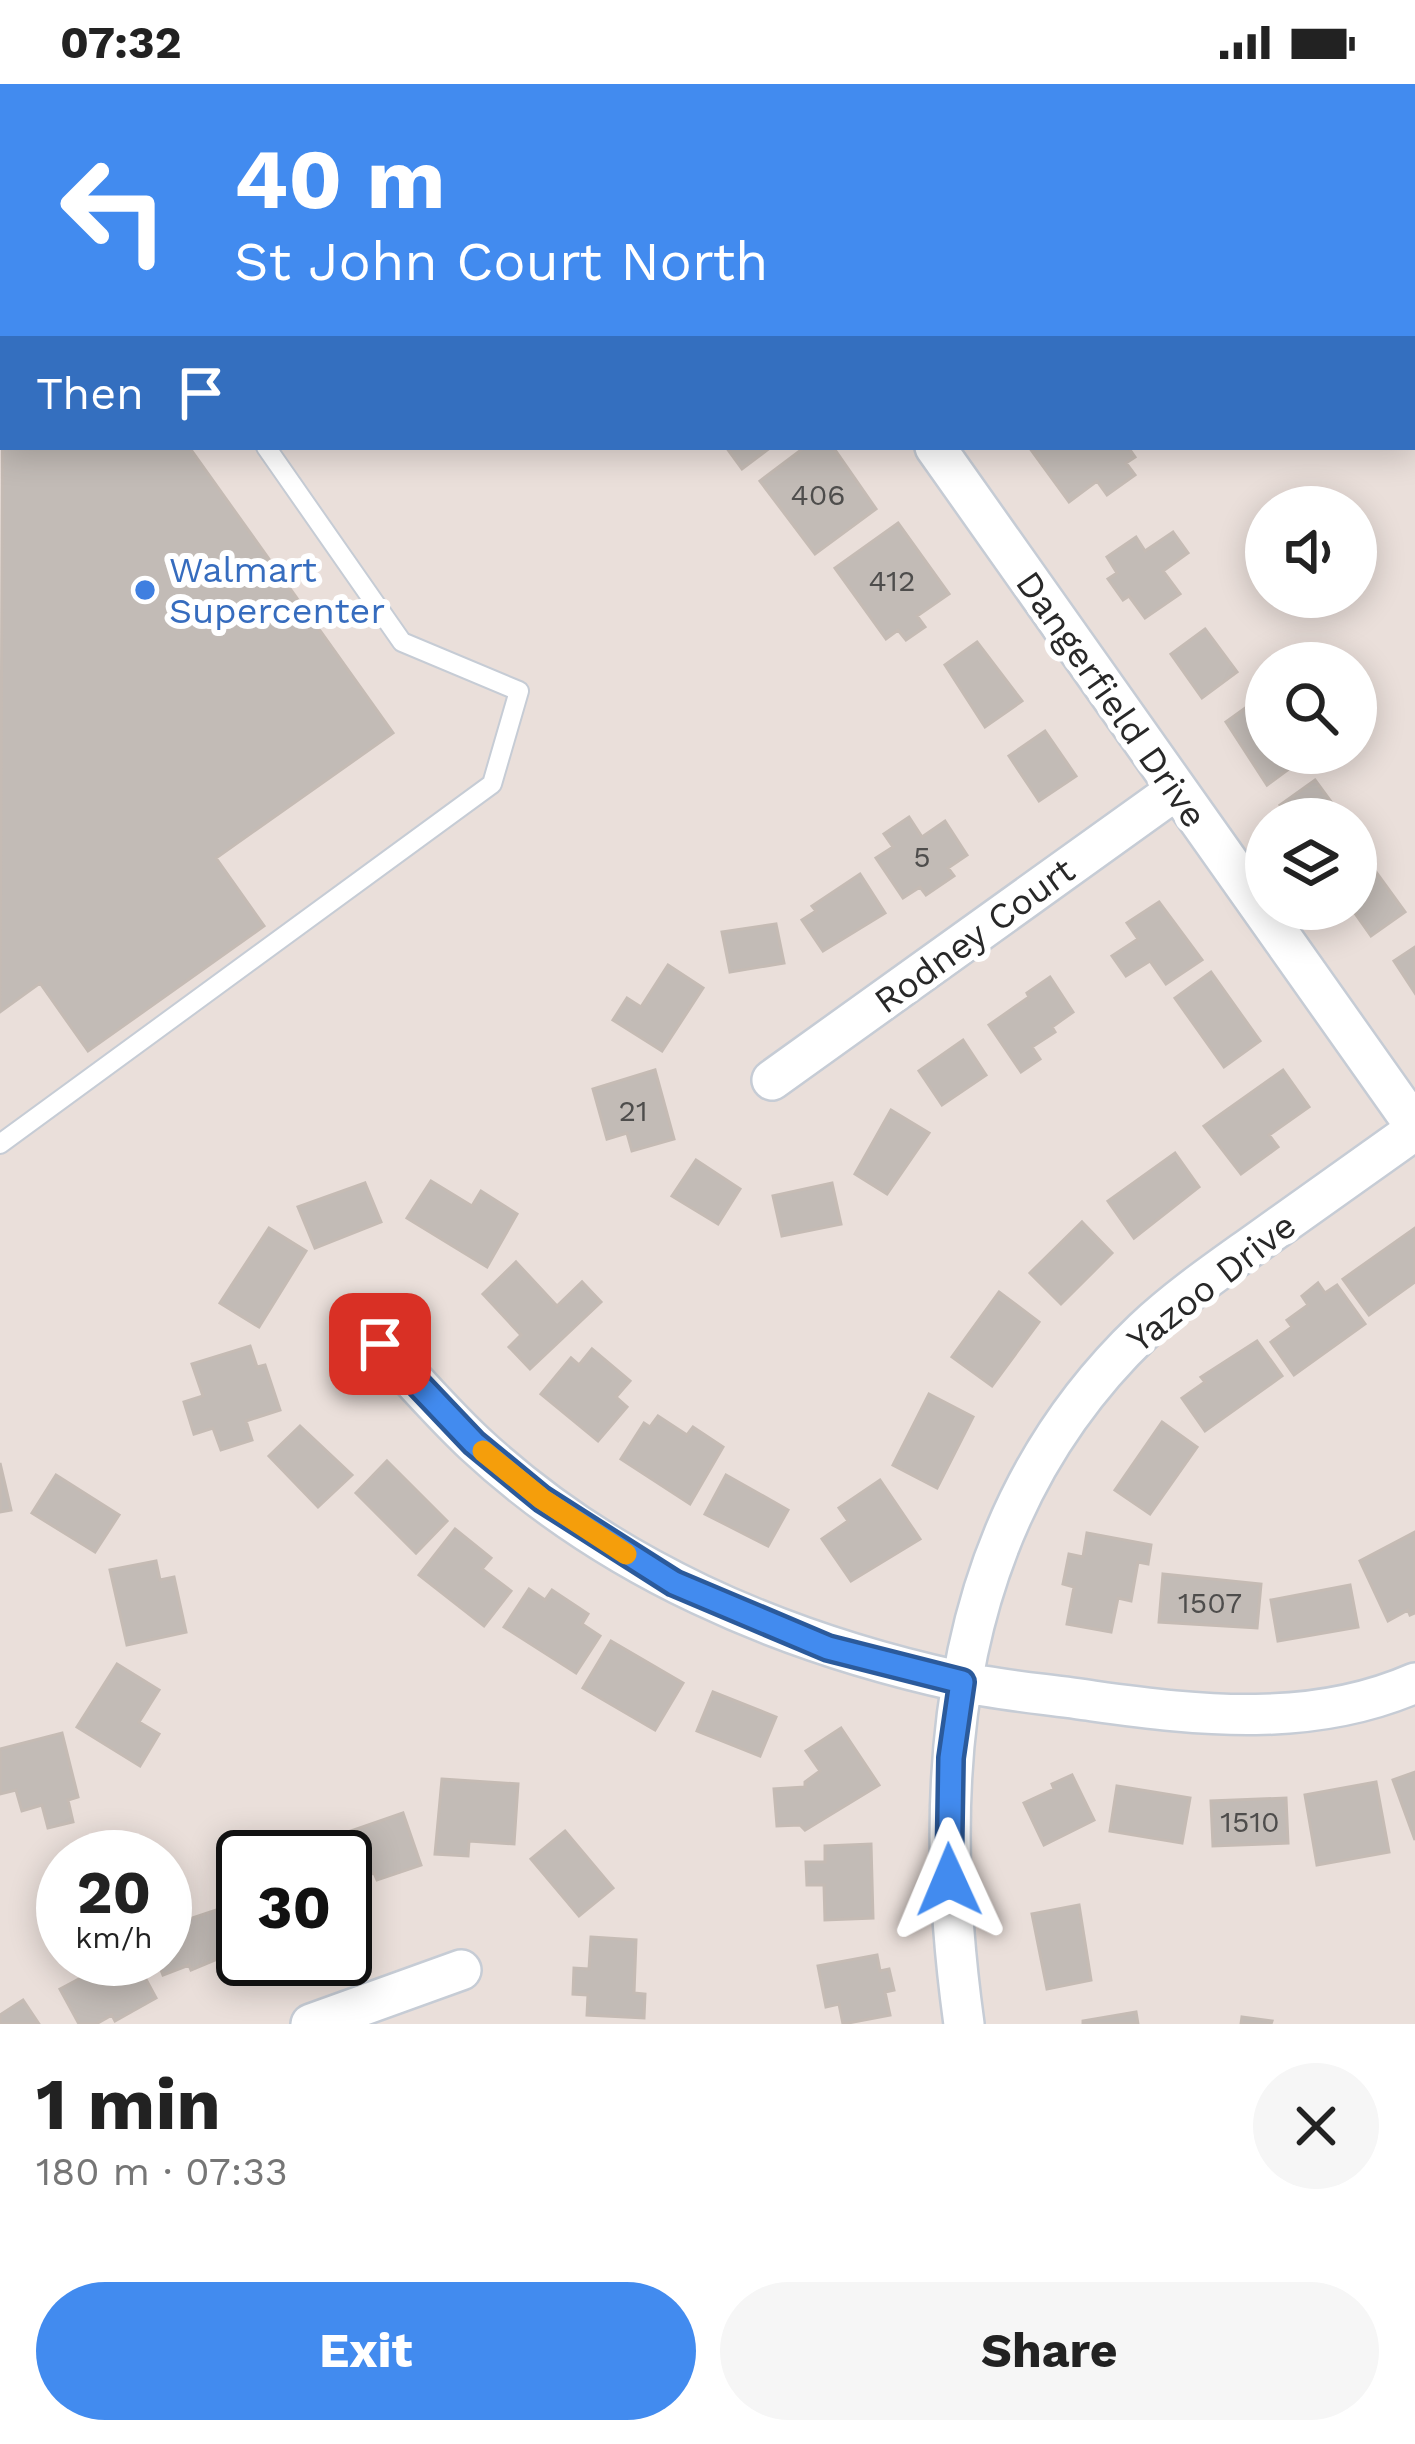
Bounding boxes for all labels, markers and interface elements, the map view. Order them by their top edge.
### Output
text: 07:32 [60,16,181,69]
text: 40 m [234,130,445,228]
icon: left [36,132,192,288]
text: St John Court North [234,230,768,293]
icon: arrive [168,360,234,426]
text: Then [36,367,144,420]
house number: 406 [790,477,846,512]
map controls [1245,486,1377,930]
button: sound [1245,486,1377,618]
place label: Walmart Supercenter [169,549,385,632]
house number: 412 [868,563,916,598]
street label: Dangerfield Drive [1007,563,1215,836]
marker: Walmart Supercenter [132,577,158,603]
button: search [1245,642,1377,774]
button: layers [1245,798,1377,930]
house number: 5 [913,839,931,874]
street label: Rodney Court [866,849,1083,1022]
house number: 21 [618,1093,648,1128]
street label: Yazoo Drive [1119,1204,1304,1361]
pin [329,1293,431,1395]
icon: arrive [347,1311,413,1377]
house number: 1507 [1178,1585,1242,1620]
house number: 1510 [1220,1804,1280,1839]
position arrow [886,1817,1012,1943]
speed limit sign: 30 [216,1830,372,1986]
text: 20 [77,1857,151,1928]
text: km/h [75,1920,153,1955]
text: 1 min [36,2062,221,2146]
button: close [1253,2063,1379,2189]
text: 180 m · 07:33 [36,2149,288,2194]
button: Exit [36,2282,696,2420]
button: Share [720,2282,1379,2420]

